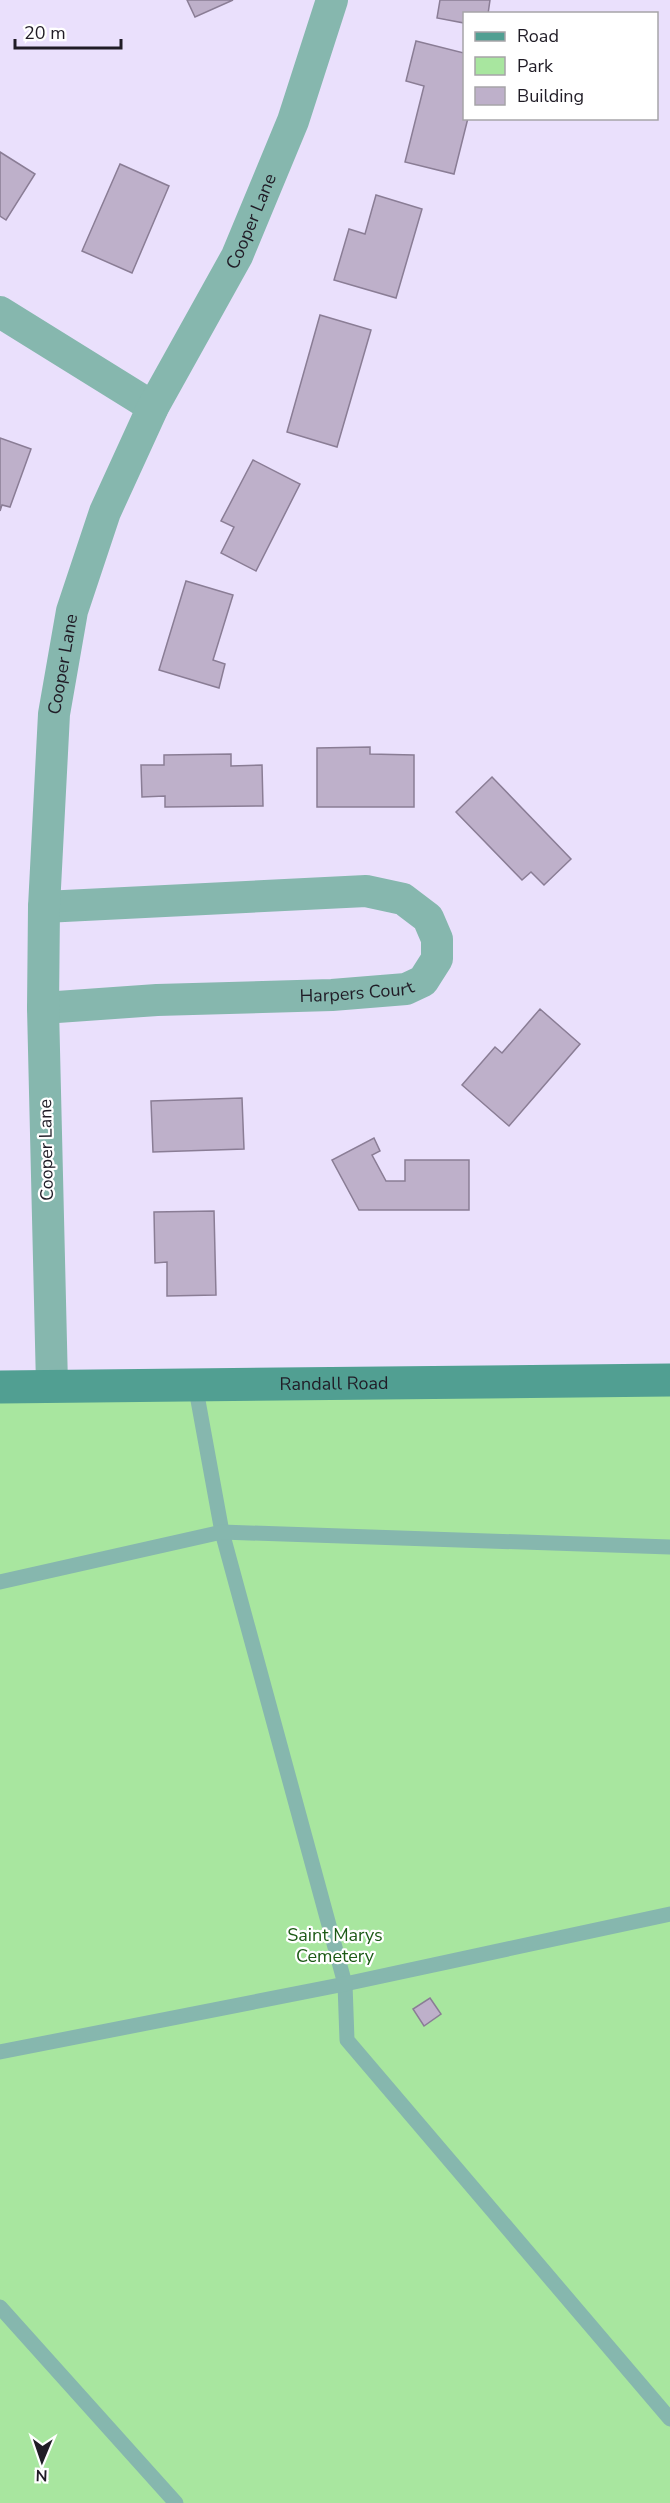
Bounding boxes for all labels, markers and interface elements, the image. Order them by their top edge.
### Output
scale bar [15,12,122,50]
legend [463,12,658,120]
text: 20 m [24,21,66,45]
text: Road [517,24,559,48]
text: Park [517,54,554,78]
text: Building [517,84,584,108]
street label: Cooper Lane [220,170,282,274]
street label: Cooper Lane [42,612,83,716]
street label: Harpers Court [299,975,419,1008]
street label: Cooper Lane [33,1099,59,1201]
street label: Randall Road [279,1371,389,1396]
park label: Saint Marys Cemetery [287,1923,383,1968]
north arrow [12,2431,72,2491]
text: N [35,2464,48,2486]

